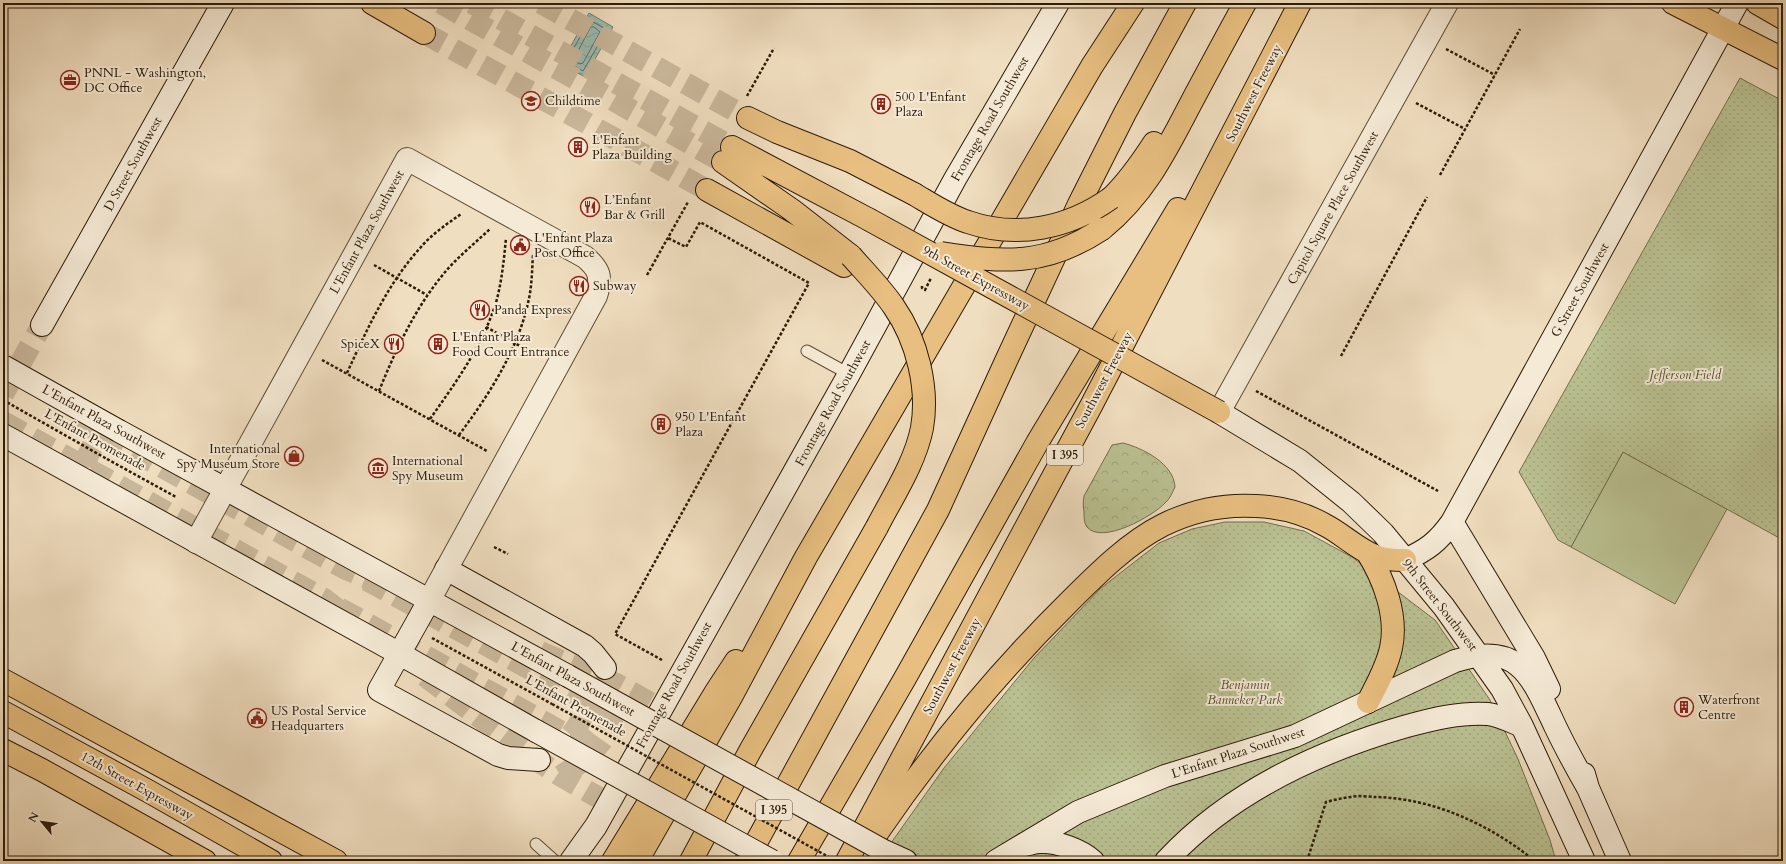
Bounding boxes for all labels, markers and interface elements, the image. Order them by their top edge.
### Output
street label: Southwest Freeway [1222,41,1286,145]
street label: Frontage Road Southwest [947,53,1033,185]
place label: PNNL - Washington, DC Office [84,64,206,97]
office icon: PNNL - Washington, DC Office [59,69,81,91]
place label: 500 L'Enfant Plaza [895,88,966,121]
school or university icon: Childtime [520,90,542,112]
place label: Childtime [545,92,601,110]
building icon: 500 L'Enfant Plaza [870,93,892,115]
street label: D Street Southwest [100,113,166,215]
street label: Capitol Square Place Southwest [1283,128,1383,288]
place label: L'Enfant Plaza Building [592,131,672,164]
building icon: L'Enfant Plaza Building [567,136,589,158]
street label: L'Enfant Plaza Southwest [325,167,409,297]
place label: L’Enfant Bar & Grill [604,191,666,224]
restaurant icon: L’Enfant Bar & Grill [579,196,601,218]
place label: L'Enfant Plaza Post Office [534,229,613,262]
public building icon: L'Enfant Plaza Post Office [509,234,531,256]
street label: G Street Southwest [1547,240,1613,340]
street label: 9th Street Expressway [919,241,1033,315]
restaurant icon: Subway [568,275,590,297]
place label: Subway [593,277,637,295]
restaurant icon: Panda Express [469,299,491,321]
place label: Panda Express [494,301,571,319]
place label: L'Enfant Plaza Food Court Entrance [452,328,570,361]
street label: Southwest Freeway [1071,328,1137,431]
restaurant icon: SpiceX [383,333,405,355]
building icon: L'Enfant Plaza Food Court Entrance [427,333,449,355]
place label: SpiceX [341,335,381,353]
street label: Frontage Road Southwest [791,337,875,469]
park label: Jefferson Field [1646,366,1722,384]
street label: L'Enfant Plaza Southwest [39,380,169,464]
street label: L'Enfant Promenade [41,405,149,475]
place label: 950 L'Enfant Plaza [675,408,746,441]
building icon: 950 L'Enfant Plaza [650,413,672,435]
place label: International Spy Museum Store [177,440,281,473]
shop icon: International Spy Museum Store [283,445,305,467]
road number: I 395 [1047,445,1083,465]
place label: International Spy Museum [392,452,464,485]
museum icon: International Spy Museum [367,457,389,479]
street label: 9th Street Southwest [1398,555,1482,655]
street label: Southwest Freeway [919,614,985,717]
street label: Frontage Road Southwest [632,619,716,751]
street label: L'Enfant Plaza Southwest [508,637,638,721]
street label: L'Enfant Promenade [522,671,630,741]
park label: Benjamin Banneker Park [1207,676,1283,709]
place label: Waterfront Centre [1697,691,1760,724]
building icon: Waterfront Centre [1673,696,1695,718]
place label: US Postal Service Headquarters [271,702,367,735]
public building icon: US Postal Service Headquarters [246,707,268,729]
street label: L'Enfant Plaza Southwest [1169,723,1307,783]
street label: 12th Street Expressway [77,747,197,825]
road number: I 395 [756,800,792,820]
north arrow [22,802,62,842]
text: N [25,809,43,825]

